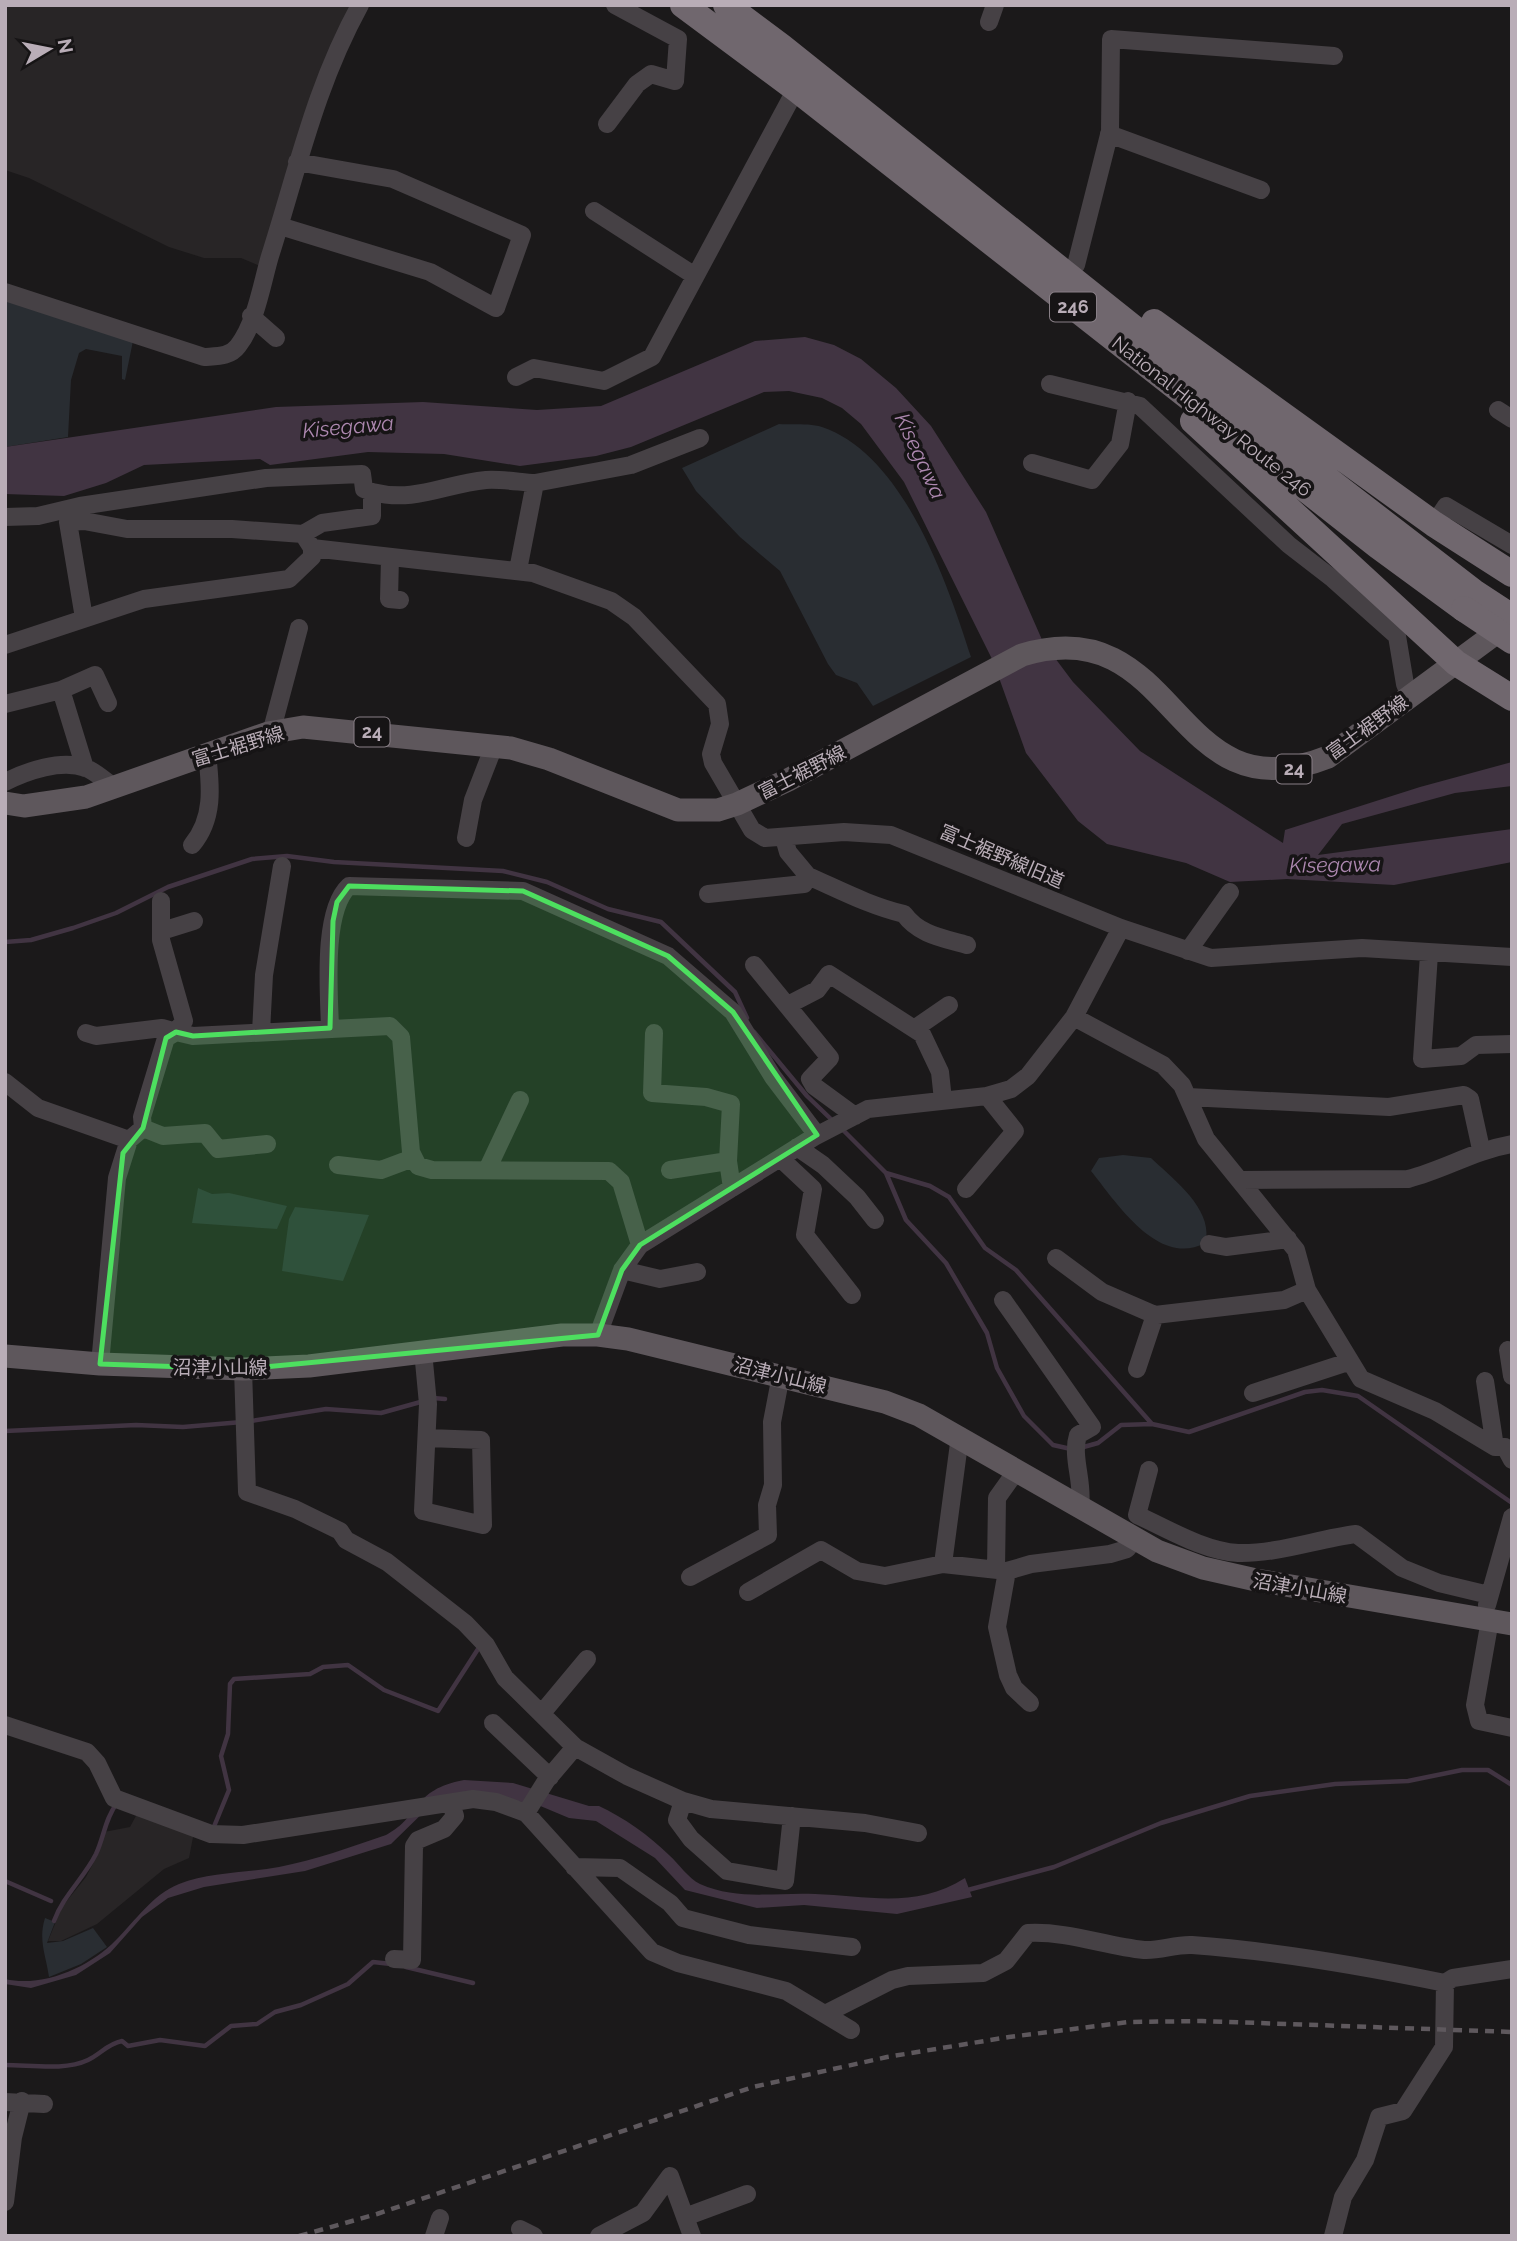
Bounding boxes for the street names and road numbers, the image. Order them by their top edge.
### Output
road number: 246 [1050,292,1096,321]
street label: National Highway Route 246 [1108,331,1316,501]
street label: 富士裾野線 [1322,690,1412,764]
road number: 24 [354,718,390,746]
street label: 富士裾野線 [189,722,287,770]
street label: 富士裾野線 [755,741,849,803]
road number: 24 [1276,754,1312,784]
street label: 富士裾野線旧道 [936,820,1068,892]
street label: 沼津小山線 [731,1353,829,1397]
street label: 沼津小山線 [172,1356,268,1378]
street label: 沼津小山線 [1251,1569,1349,1607]

